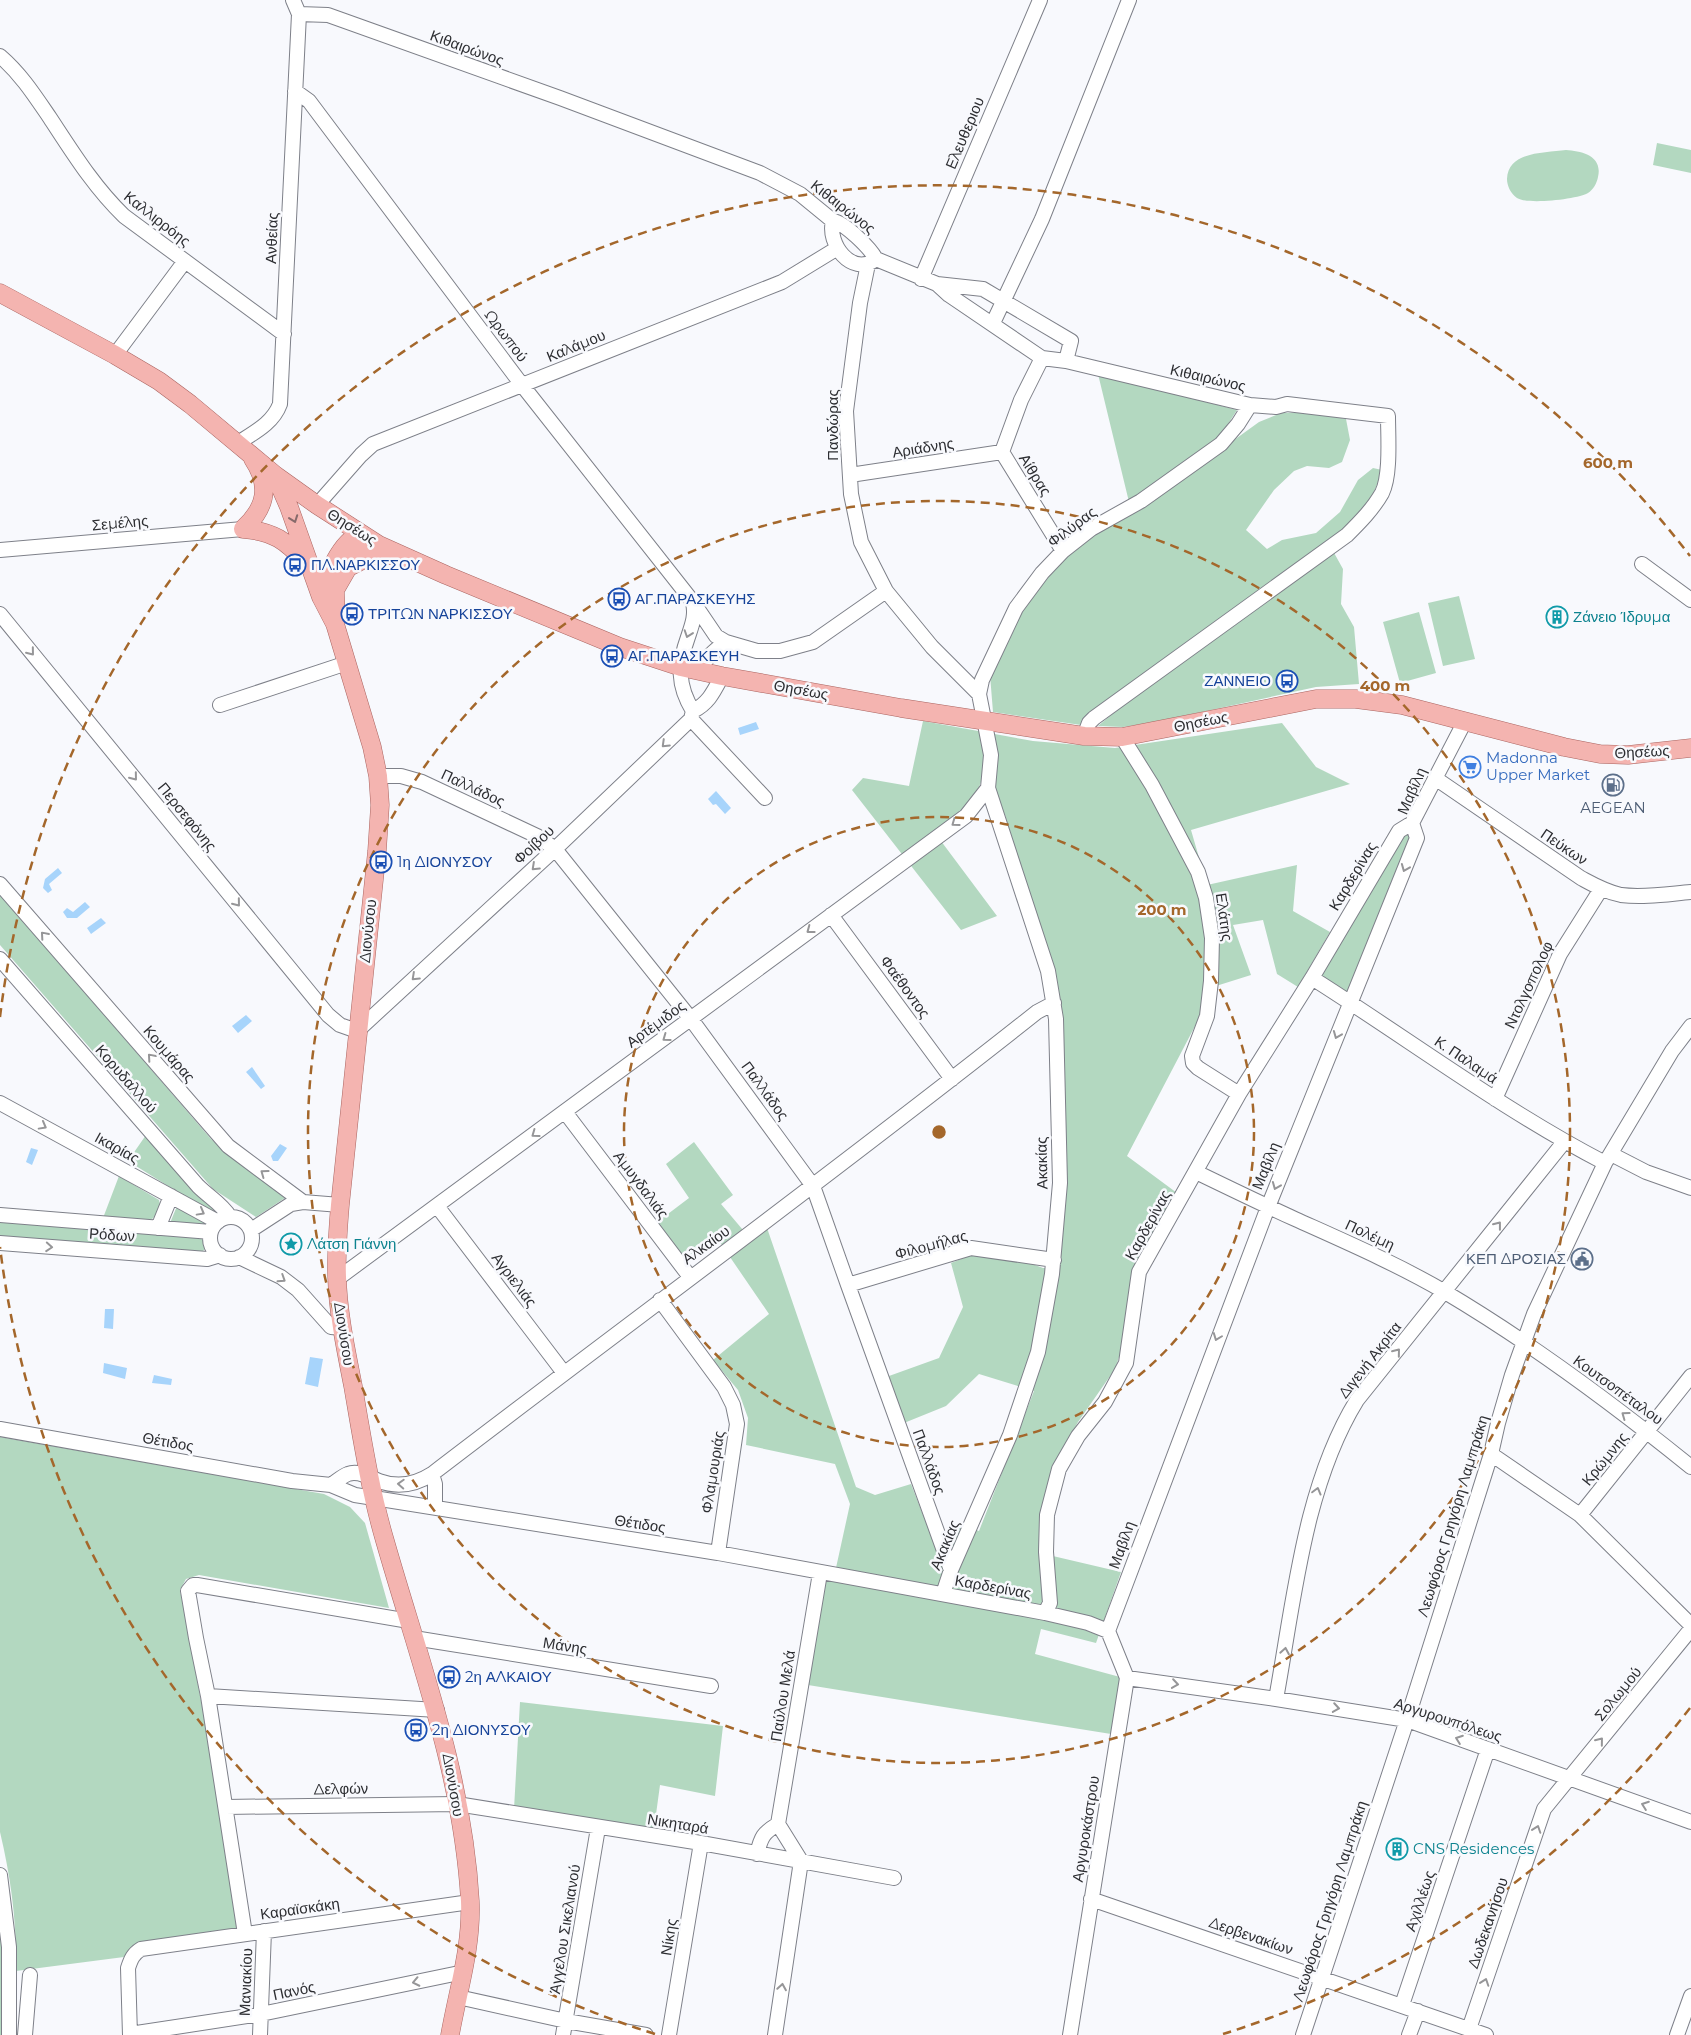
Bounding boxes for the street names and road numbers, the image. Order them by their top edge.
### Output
street label: Κιθαιρώνος [428,25,507,70]
street label: Ελευθεριου [941,94,988,172]
street label: Κιθαιρώνος [807,175,879,238]
street label: Καλλιρρόης [120,187,194,250]
street label: Ανθείας [261,212,282,264]
street label: Ωρωπού [481,306,532,365]
street label: Καλάμου [544,325,608,366]
street label: Κιθαιρώνος [1168,360,1248,395]
street label: Πανδώρας [823,389,842,461]
street label: Αριάδνης [891,433,955,462]
street label: Αίθρας [1015,450,1056,499]
street label: Φιλύρας [1044,502,1100,551]
street label: Θησέως [324,504,381,549]
street label: Σεμέλης [91,511,149,534]
street label: Θησέως [772,675,830,704]
street label: Θησέως [1172,707,1230,736]
street label: Θησέως [1614,741,1670,762]
street label: Παλλάδος [438,764,508,811]
street label: Μαβίλη [1393,764,1430,817]
street label: Περσεφόνης [154,778,221,855]
street label: Φοίβου [509,821,558,868]
street label: Πεύκων [1537,824,1591,869]
street label: Καρδερίνας [1325,838,1381,914]
street label: Ελάτης [1212,892,1237,942]
street label: Διονύσου [355,898,380,964]
street label: Ντολγοπολοφ [1500,938,1557,1032]
street label: Φαέθοντος [876,952,934,1022]
street label: Αρτέμιδος [622,996,689,1051]
street label: Κουμάρας [139,1021,199,1086]
street label: Κ. Παλαμά [1431,1032,1502,1088]
street label: Κορυδαλλού [91,1040,161,1117]
street label: Παλλάδος [738,1057,793,1124]
street label: Ικαρίας [92,1128,143,1167]
street label: Ακακίας [1032,1136,1051,1190]
street label: Μαβίλη [1247,1139,1284,1192]
street label: Αμυγδαλιάς [610,1147,673,1222]
street label: Καρδερίνας [1121,1186,1175,1263]
street label: Πολέμη [1342,1215,1398,1254]
street label: Αλκαίου [678,1221,733,1268]
street label: Ρόδων [88,1223,136,1246]
street label: Φιλομήλας [893,1226,969,1263]
street label: Αγριελιάς [488,1249,541,1311]
street label: Διονύσου [330,1301,359,1367]
street label: Διγενή Ακρίτα [1334,1317,1406,1402]
street label: Κουτσοπέταλου [1570,1351,1667,1429]
street label: Λεωφόρος Γρηγόρη Λαμπράκη [1413,1413,1492,1619]
street label: Παλλάδος [909,1426,950,1497]
street label: Θέτιδος [141,1428,195,1455]
street label: Κρώμνης [1577,1428,1632,1489]
street label: Φλαμουριάς [697,1429,728,1515]
street label: Θέτιδος [613,1510,667,1537]
street label: Ακακίας [925,1517,964,1573]
street label: Μαβίλη [1104,1518,1139,1571]
street label: Καρδερίνας [953,1570,1033,1603]
street label: Μάνης [542,1633,588,1658]
street label: Παύλου Μελά [766,1649,799,1743]
street label: Σολωμού [1590,1663,1645,1725]
street label: Αργυρουπόλεως [1392,1693,1504,1746]
street label: Διονύσου [439,1752,468,1818]
street label: Αργυροκάστρου [1068,1774,1103,1883]
street label: Δελφών [314,1779,368,1798]
street label: Λεωφόρος Γρηγόρη Λαμπράκη [1288,1798,1371,2004]
street label: Νικηταρά [646,1809,710,1838]
street label: Άγγελου Σικελιανού [545,1863,584,1995]
street label: Αχιλλέως [1400,1868,1439,1934]
street label: Δωδεκανήσου [1463,1875,1512,1971]
street label: Καραϊσκάκη [259,1894,341,1923]
street label: Δερβενακίων [1207,1912,1296,1959]
street label: Νίκης [656,1917,681,1957]
street label: Μανιακίου [235,1948,256,2016]
street label: Πανός [271,1977,317,2004]

